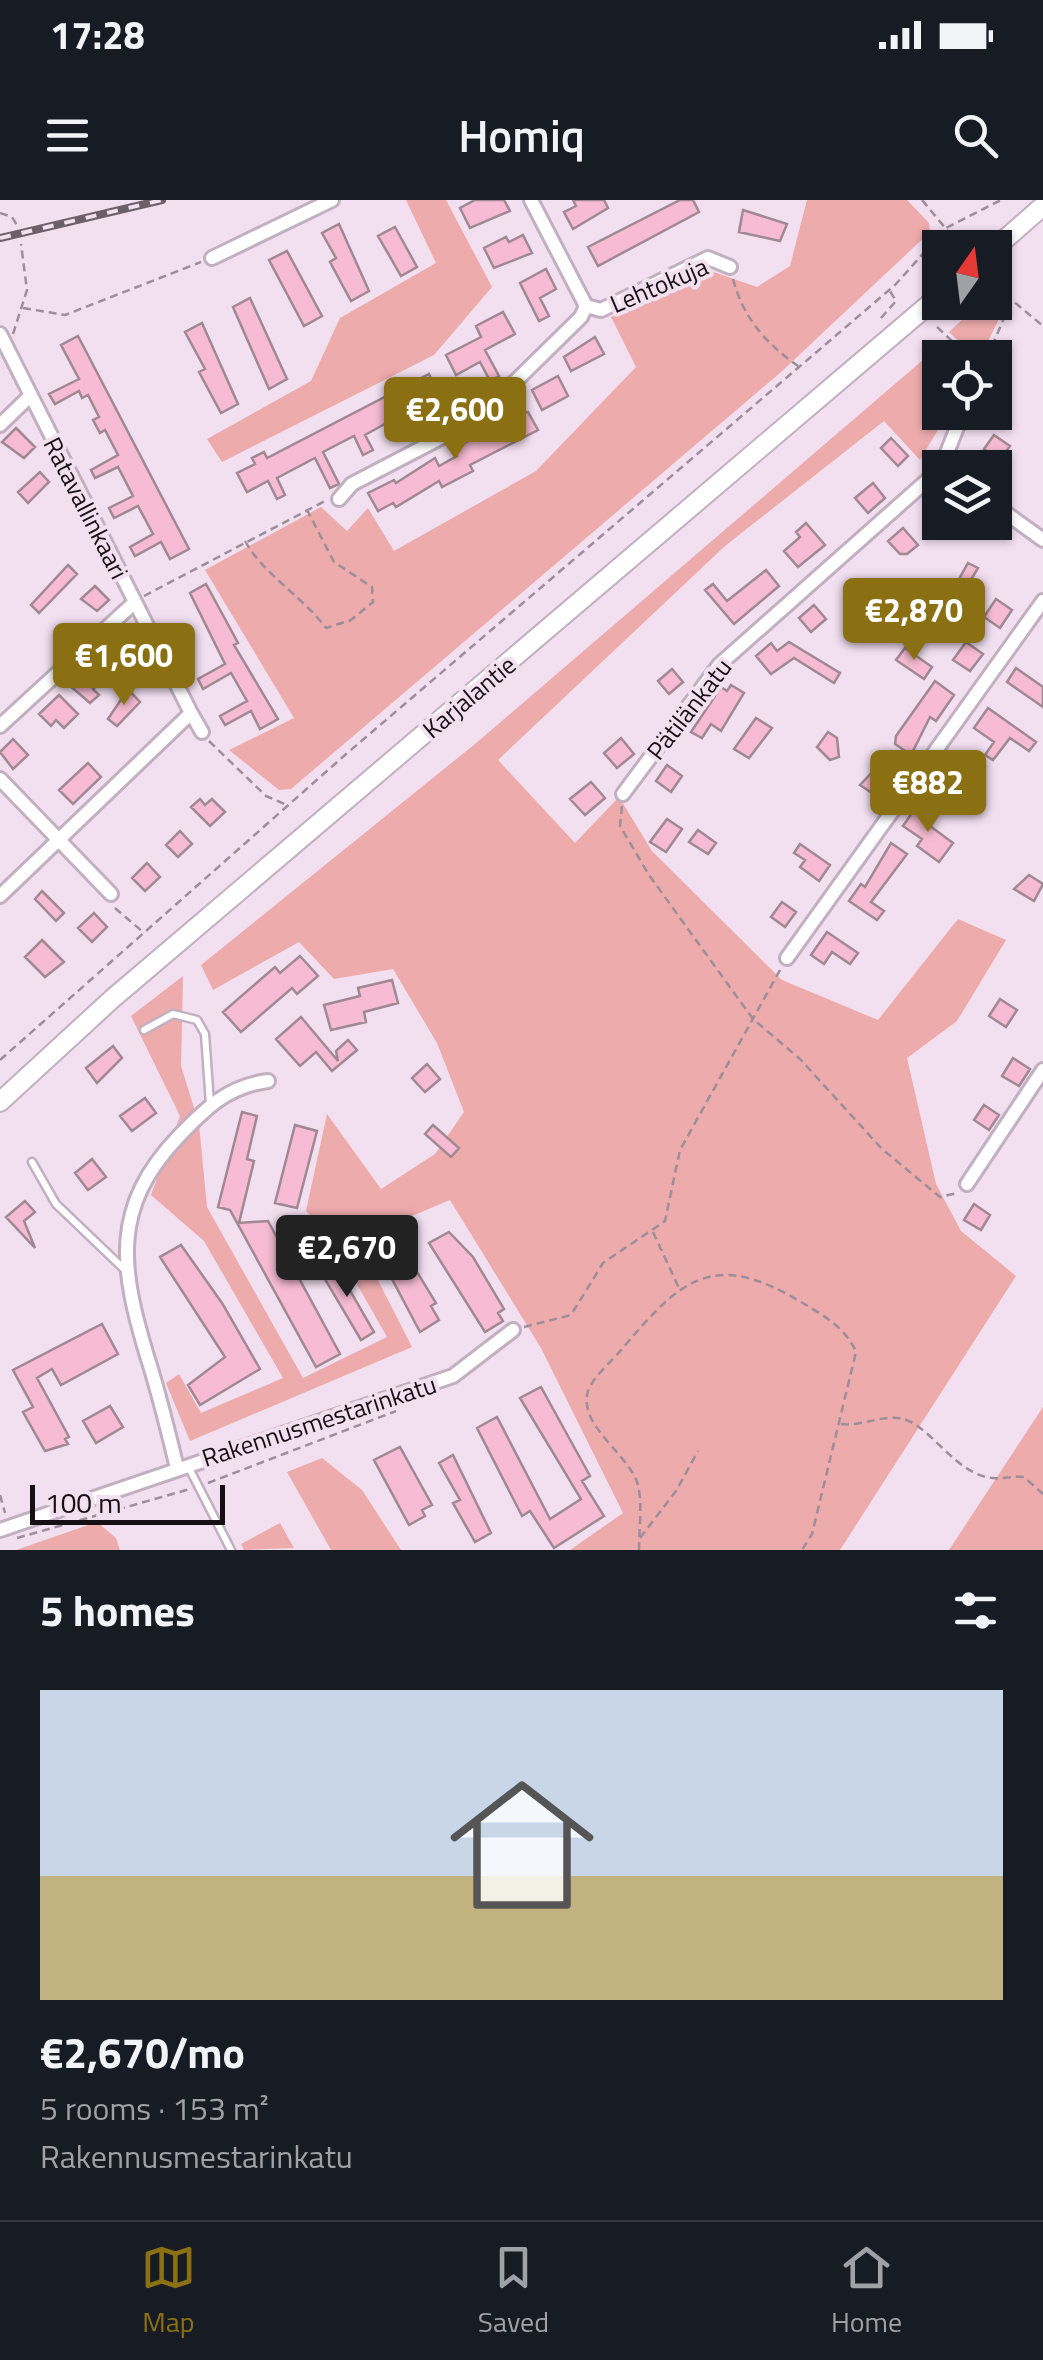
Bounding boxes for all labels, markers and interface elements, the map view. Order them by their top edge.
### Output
text: 17:28 [50,6,145,64]
text: Homiq [458,101,585,169]
icon: menu [40,108,95,163]
icon: search [948,108,1003,163]
north arrow [922,230,1012,320]
map controls [922,230,1012,540]
street label: Lehtokuja [604,247,714,323]
button: locate [922,340,1012,430]
pin: €2,600 [374,377,536,462]
text: €2,600 [406,385,504,433]
street label: Ratavallinkaari [34,430,138,586]
button: layers [922,450,1012,540]
pin: €2,870 [833,578,995,663]
text: €2,870 [865,586,963,634]
pin: €1,600 [43,623,205,708]
text: €1,600 [75,631,173,679]
street label: Karjalantie [414,646,524,748]
street label: Pätilänkatu [637,650,741,768]
pin: €882 [869,750,987,835]
text: €882 [892,758,964,806]
pin: €2,670 [266,1215,428,1300]
text: €2,670 [298,1223,396,1271]
street label: Rakennusmestarinkatu [197,1365,441,1477]
scale bar [30,1480,225,1524]
text: 100 m [45,1481,122,1524]
text: 5 homes [40,1578,195,1642]
icon: filters [948,1583,1003,1638]
icon: home [432,1755,612,1935]
text: €2,670/mo [40,2020,245,2084]
text: 5 rooms · 153 m² [40,2084,269,2132]
text: Rakennusmestarinkatu [40,2132,353,2180]
tab: Map [141,2240,196,2343]
tab: Saved [478,2240,549,2343]
tab: Home [831,2240,902,2343]

